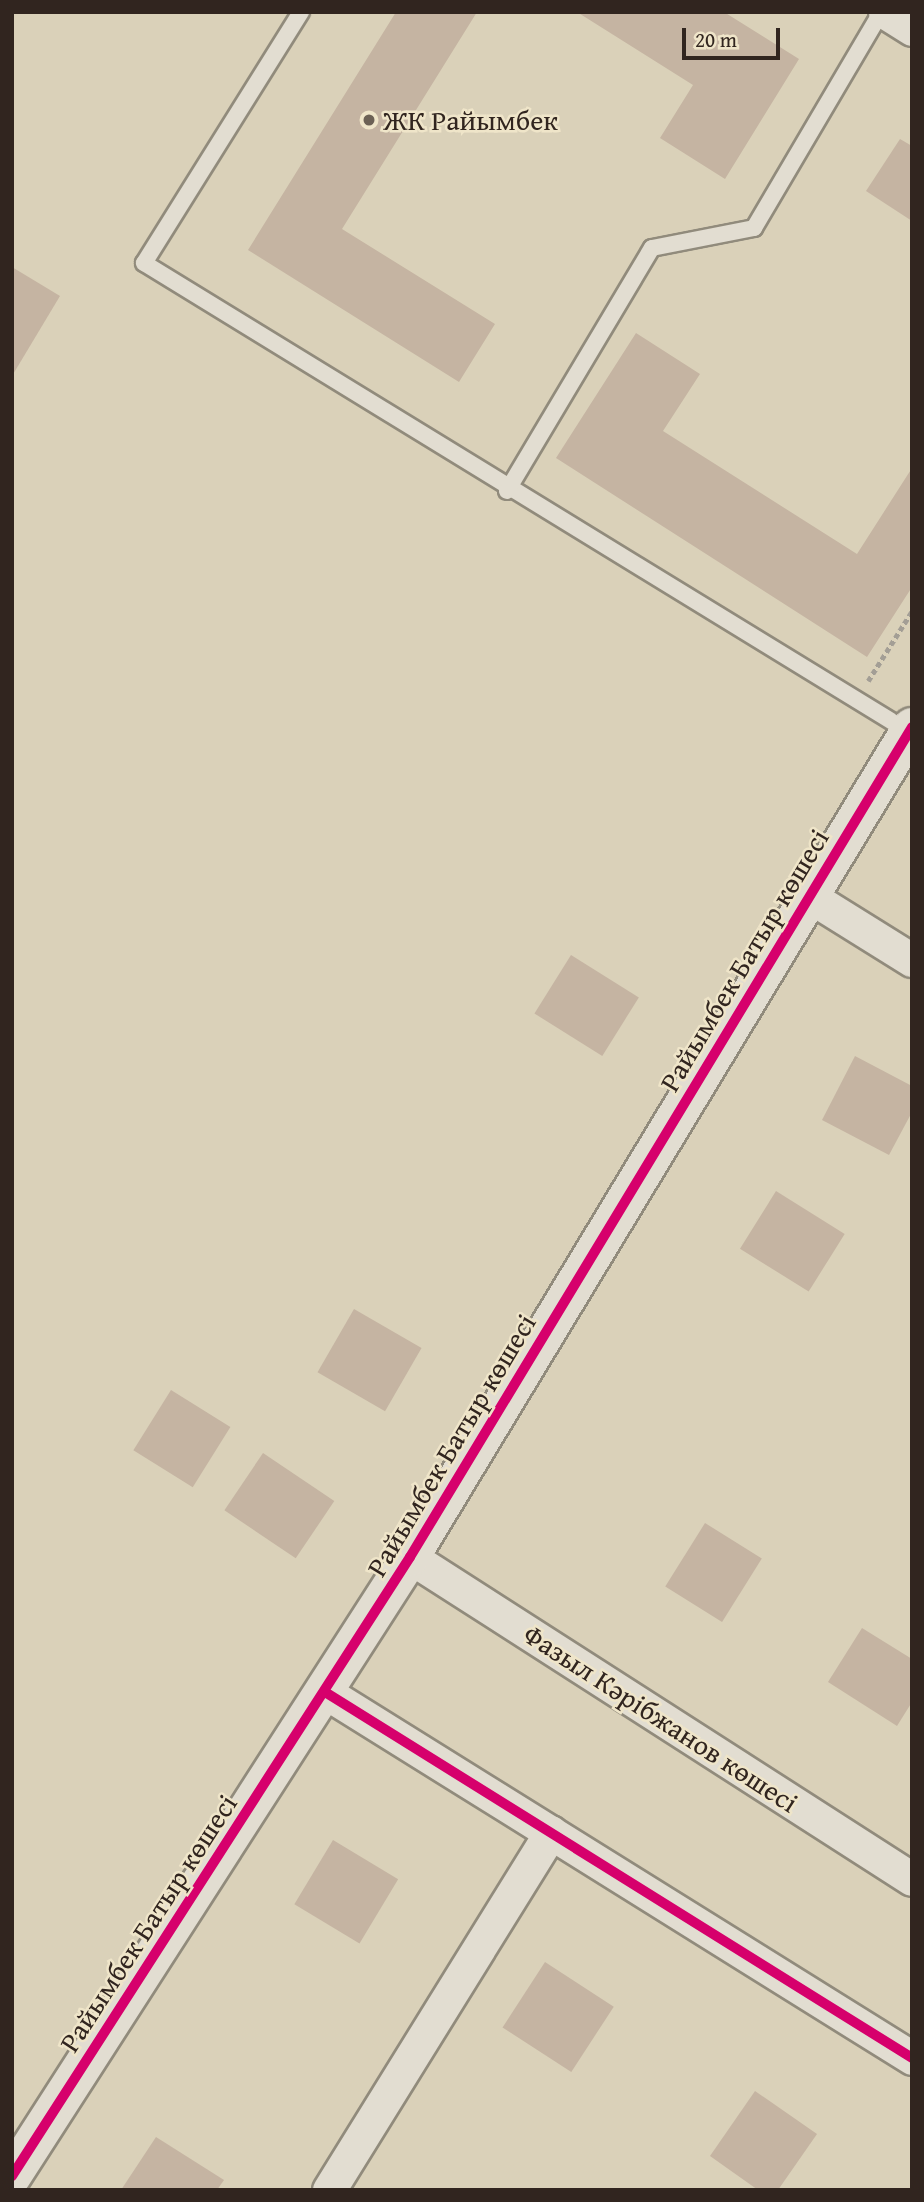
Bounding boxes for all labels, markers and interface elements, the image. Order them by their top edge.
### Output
scale bar [686,14,784,58]
text: 20 m [695,24,737,55]
place label: ЖК Райымбек [383,103,558,137]
marker: ЖК Райымбек [361,112,377,128]
street label: Райымбек Батыр көшесі [652,823,836,1097]
street label: Райымбек Батыр көшесі [359,1308,543,1582]
street label: Фазыл Кәрібжанов көшесі [518,1617,804,1819]
street label: Райымбек Батыр көшесі [52,1788,244,2058]

